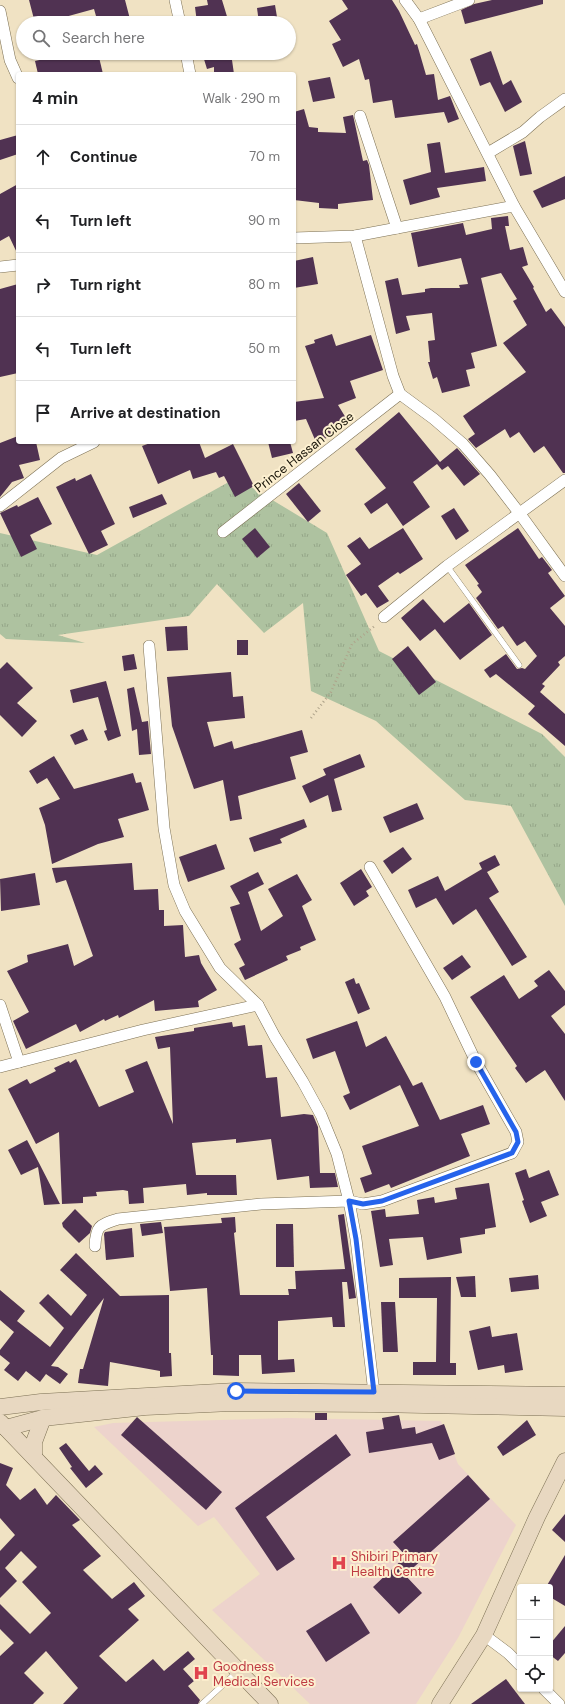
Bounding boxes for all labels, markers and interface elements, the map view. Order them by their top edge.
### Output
search box [16,16,296,60]
icon: search [30,27,52,49]
text: Search here [62,28,145,48]
text: 4 min [32,87,78,109]
text: Walk · 290 m [203,90,280,107]
icon: ahead [32,146,54,168]
text: Continue [70,147,138,167]
text: 70 m [249,148,280,165]
icon: left [32,210,54,232]
text: Turn left [70,211,131,231]
text: 90 m [248,212,280,229]
icon: right [32,274,54,296]
text: Turn right [70,275,141,295]
text: 80 m [248,276,280,293]
icon: left [32,338,54,360]
text: Turn left [70,339,131,359]
text: 50 m [248,340,280,357]
icon: arrive [32,402,54,424]
text: Arrive at destination [70,403,221,423]
street label: Prince Hassan Close [251,408,357,496]
route end [467,1053,485,1071]
route start [227,1382,245,1400]
place label: Shibiri Primary Health Centre [351,1548,438,1580]
hospital icon: Shibiri Primary Health Centre [330,1554,348,1572]
map controls [517,1584,553,1692]
button: + [517,1584,553,1620]
button: − [517,1620,553,1656]
button: locate [517,1656,553,1692]
place label: Goodness Medical Services [213,1658,315,1690]
hospital icon: Goodness Medical Services [192,1664,210,1682]

